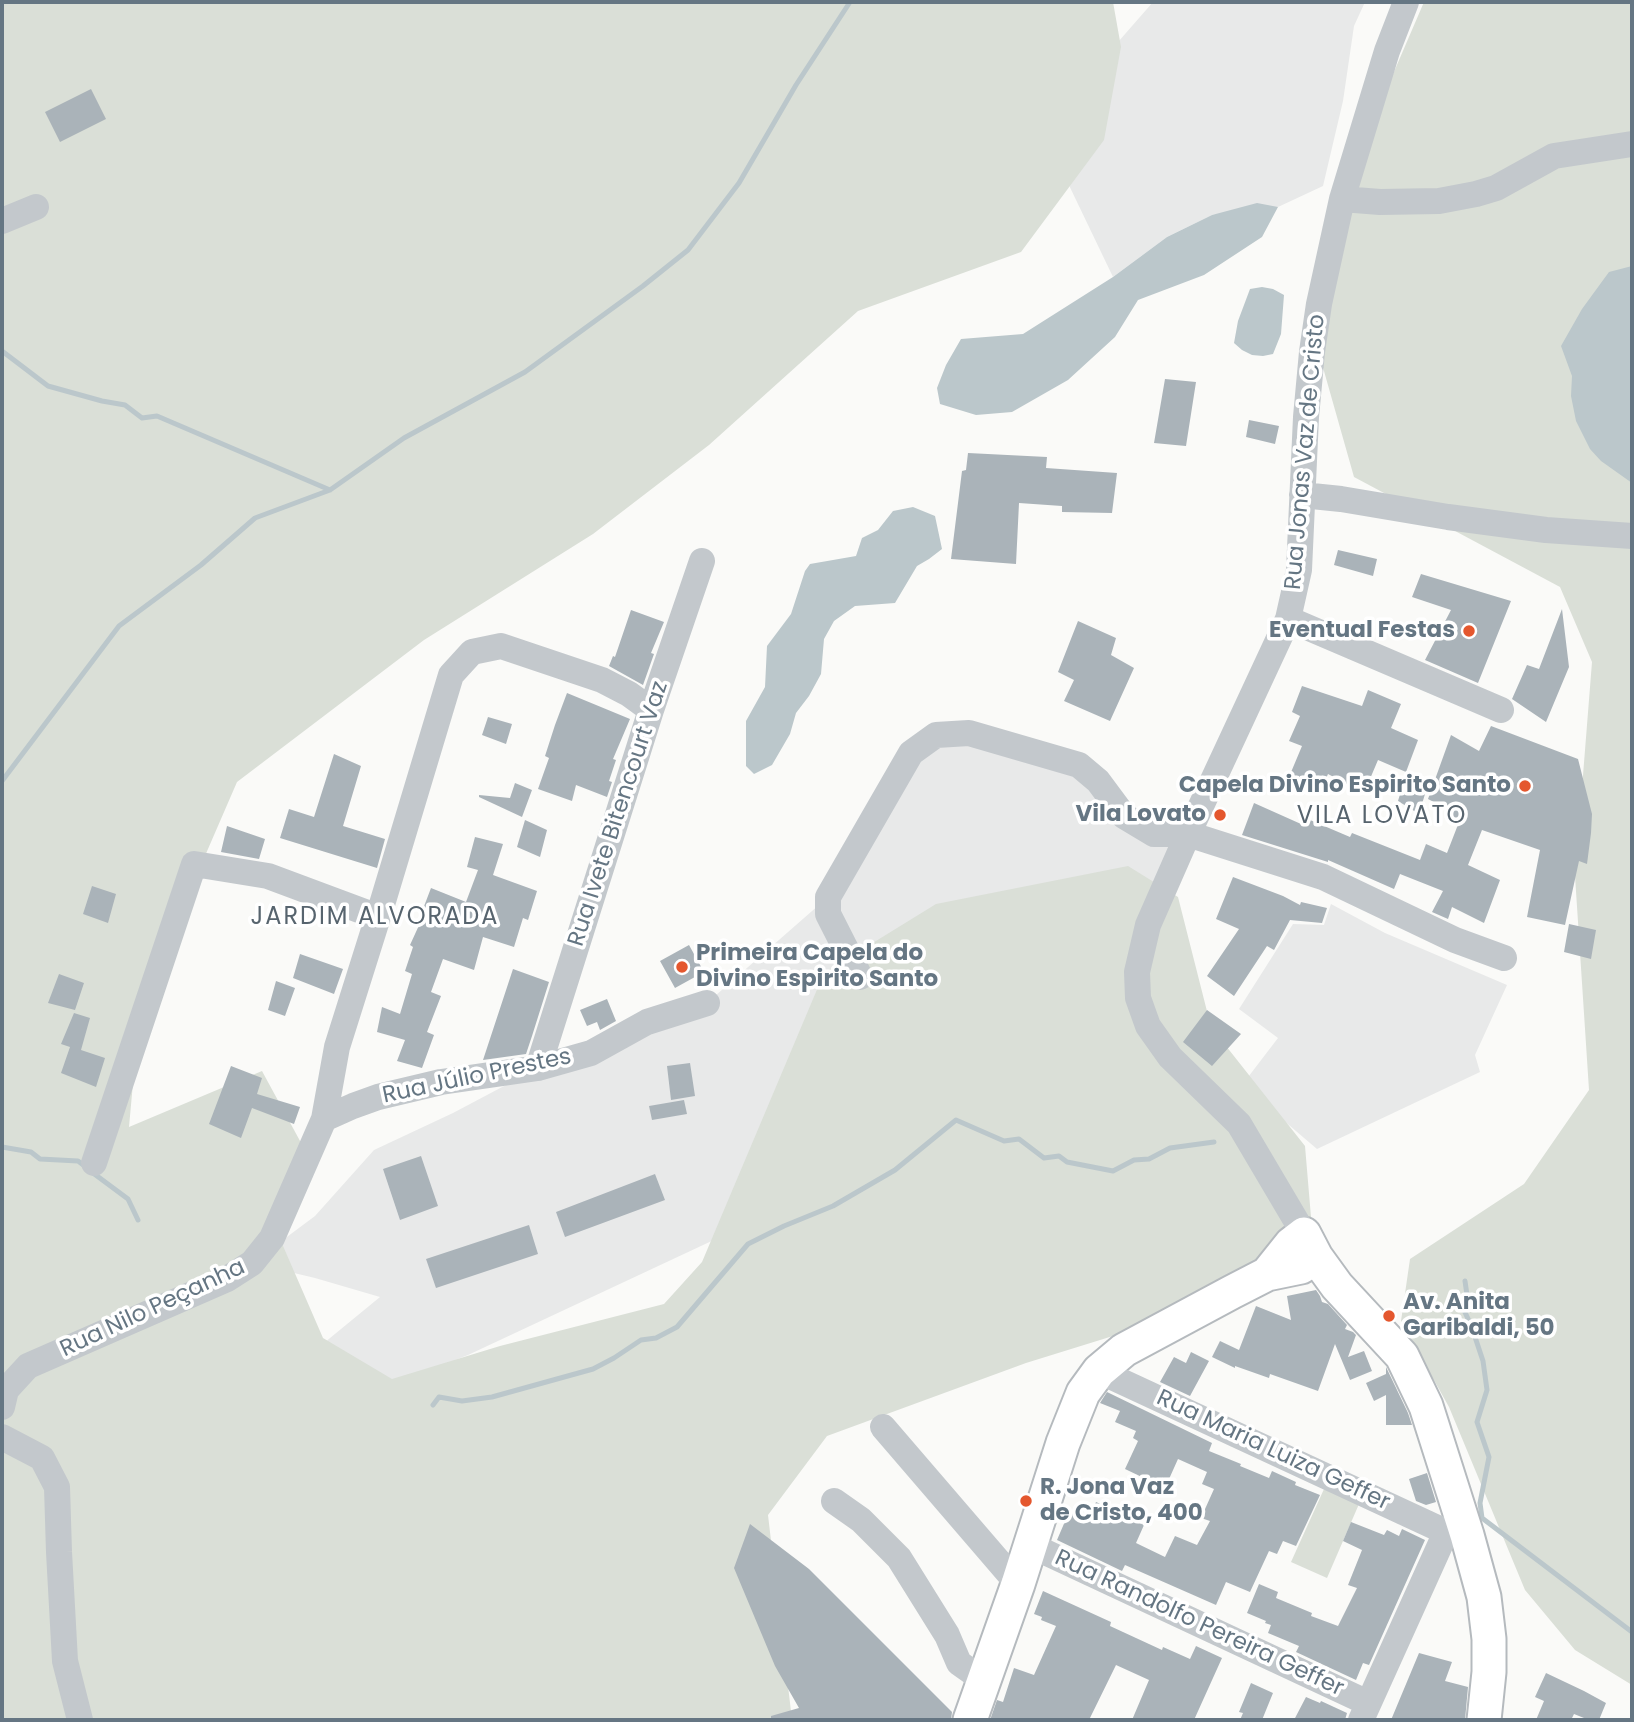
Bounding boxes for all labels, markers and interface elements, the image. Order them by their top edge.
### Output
street label: Rua Jonas Vaz de Cristo [1280,313,1332,591]
place label: Eventual Festas [1269,617,1455,645]
marker: Eventual Festas [1461,623,1477,639]
street label: Rua Ivete Bitencourt Vaz [563,678,675,950]
place label: Capela Divino Espirito Santo [1179,772,1511,800]
marker: Capela Divino Espirito Santo [1517,778,1533,794]
place label: Vila Lovato [1076,801,1206,829]
district label: VILA LOVATO [1298,803,1466,831]
marker: Vila Lovato [1212,807,1228,823]
district label: JARDIM ALVORADA [252,904,498,932]
place label: Primeira Capela do Divino Espirito Santo [696,940,938,994]
marker: Primeira Capela do Divino Espirito Santo [674,959,690,975]
street label: Rua Júlio Prestes [380,1044,574,1110]
street label: Rua Nilo Peçanha [56,1254,250,1364]
place label: Av. Anita Garibaldi, 50 [1403,1289,1555,1343]
marker: Av. Anita Garibaldi, 50 [1381,1308,1397,1324]
street label: Rua Maria Luiza Geffer [1152,1385,1394,1517]
place label: R. Jona Vaz de Cristo, 400 [1040,1474,1203,1528]
marker: R. Jona Vaz de Cristo, 400 [1018,1493,1034,1509]
street label: Rua Randolfo Pereira Geffer [1050,1545,1348,1703]

